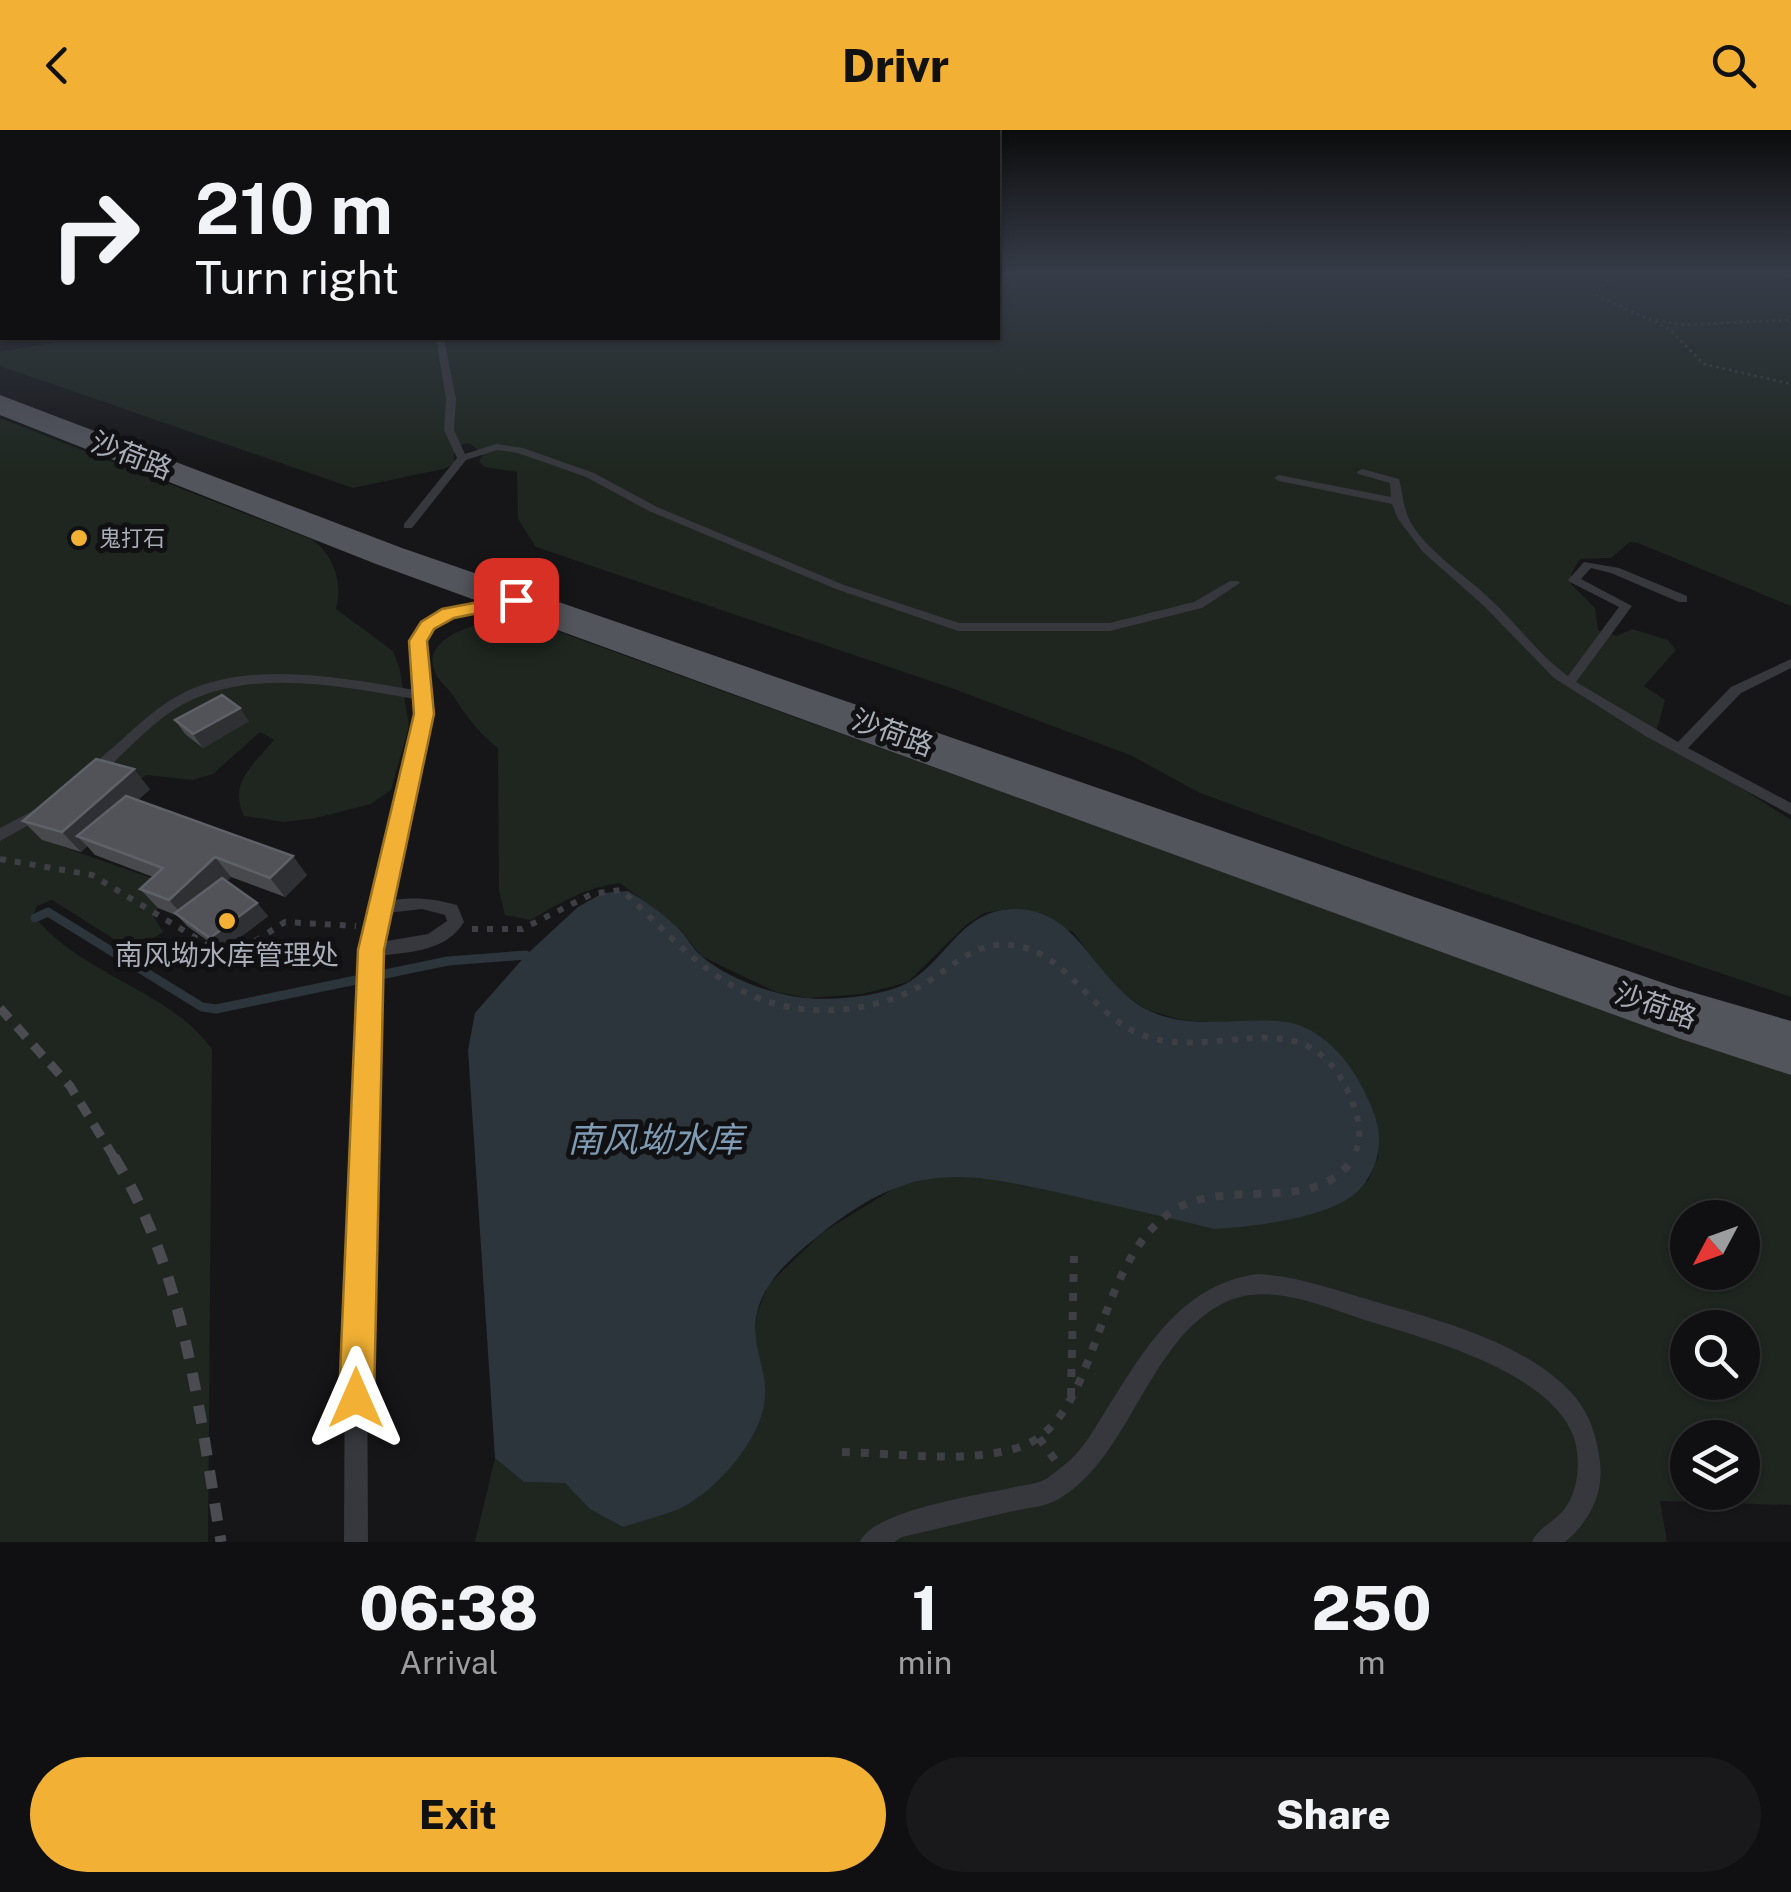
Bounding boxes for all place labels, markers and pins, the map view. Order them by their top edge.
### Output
place label: 鬼打石 [99,525,165,551]
marker: 鬼打石 [68,527,90,549]
pin [474,558,559,643]
marker: 南风坳水库管理处 [216,910,238,932]
place label: 南风坳水库管理处 [115,938,339,971]

